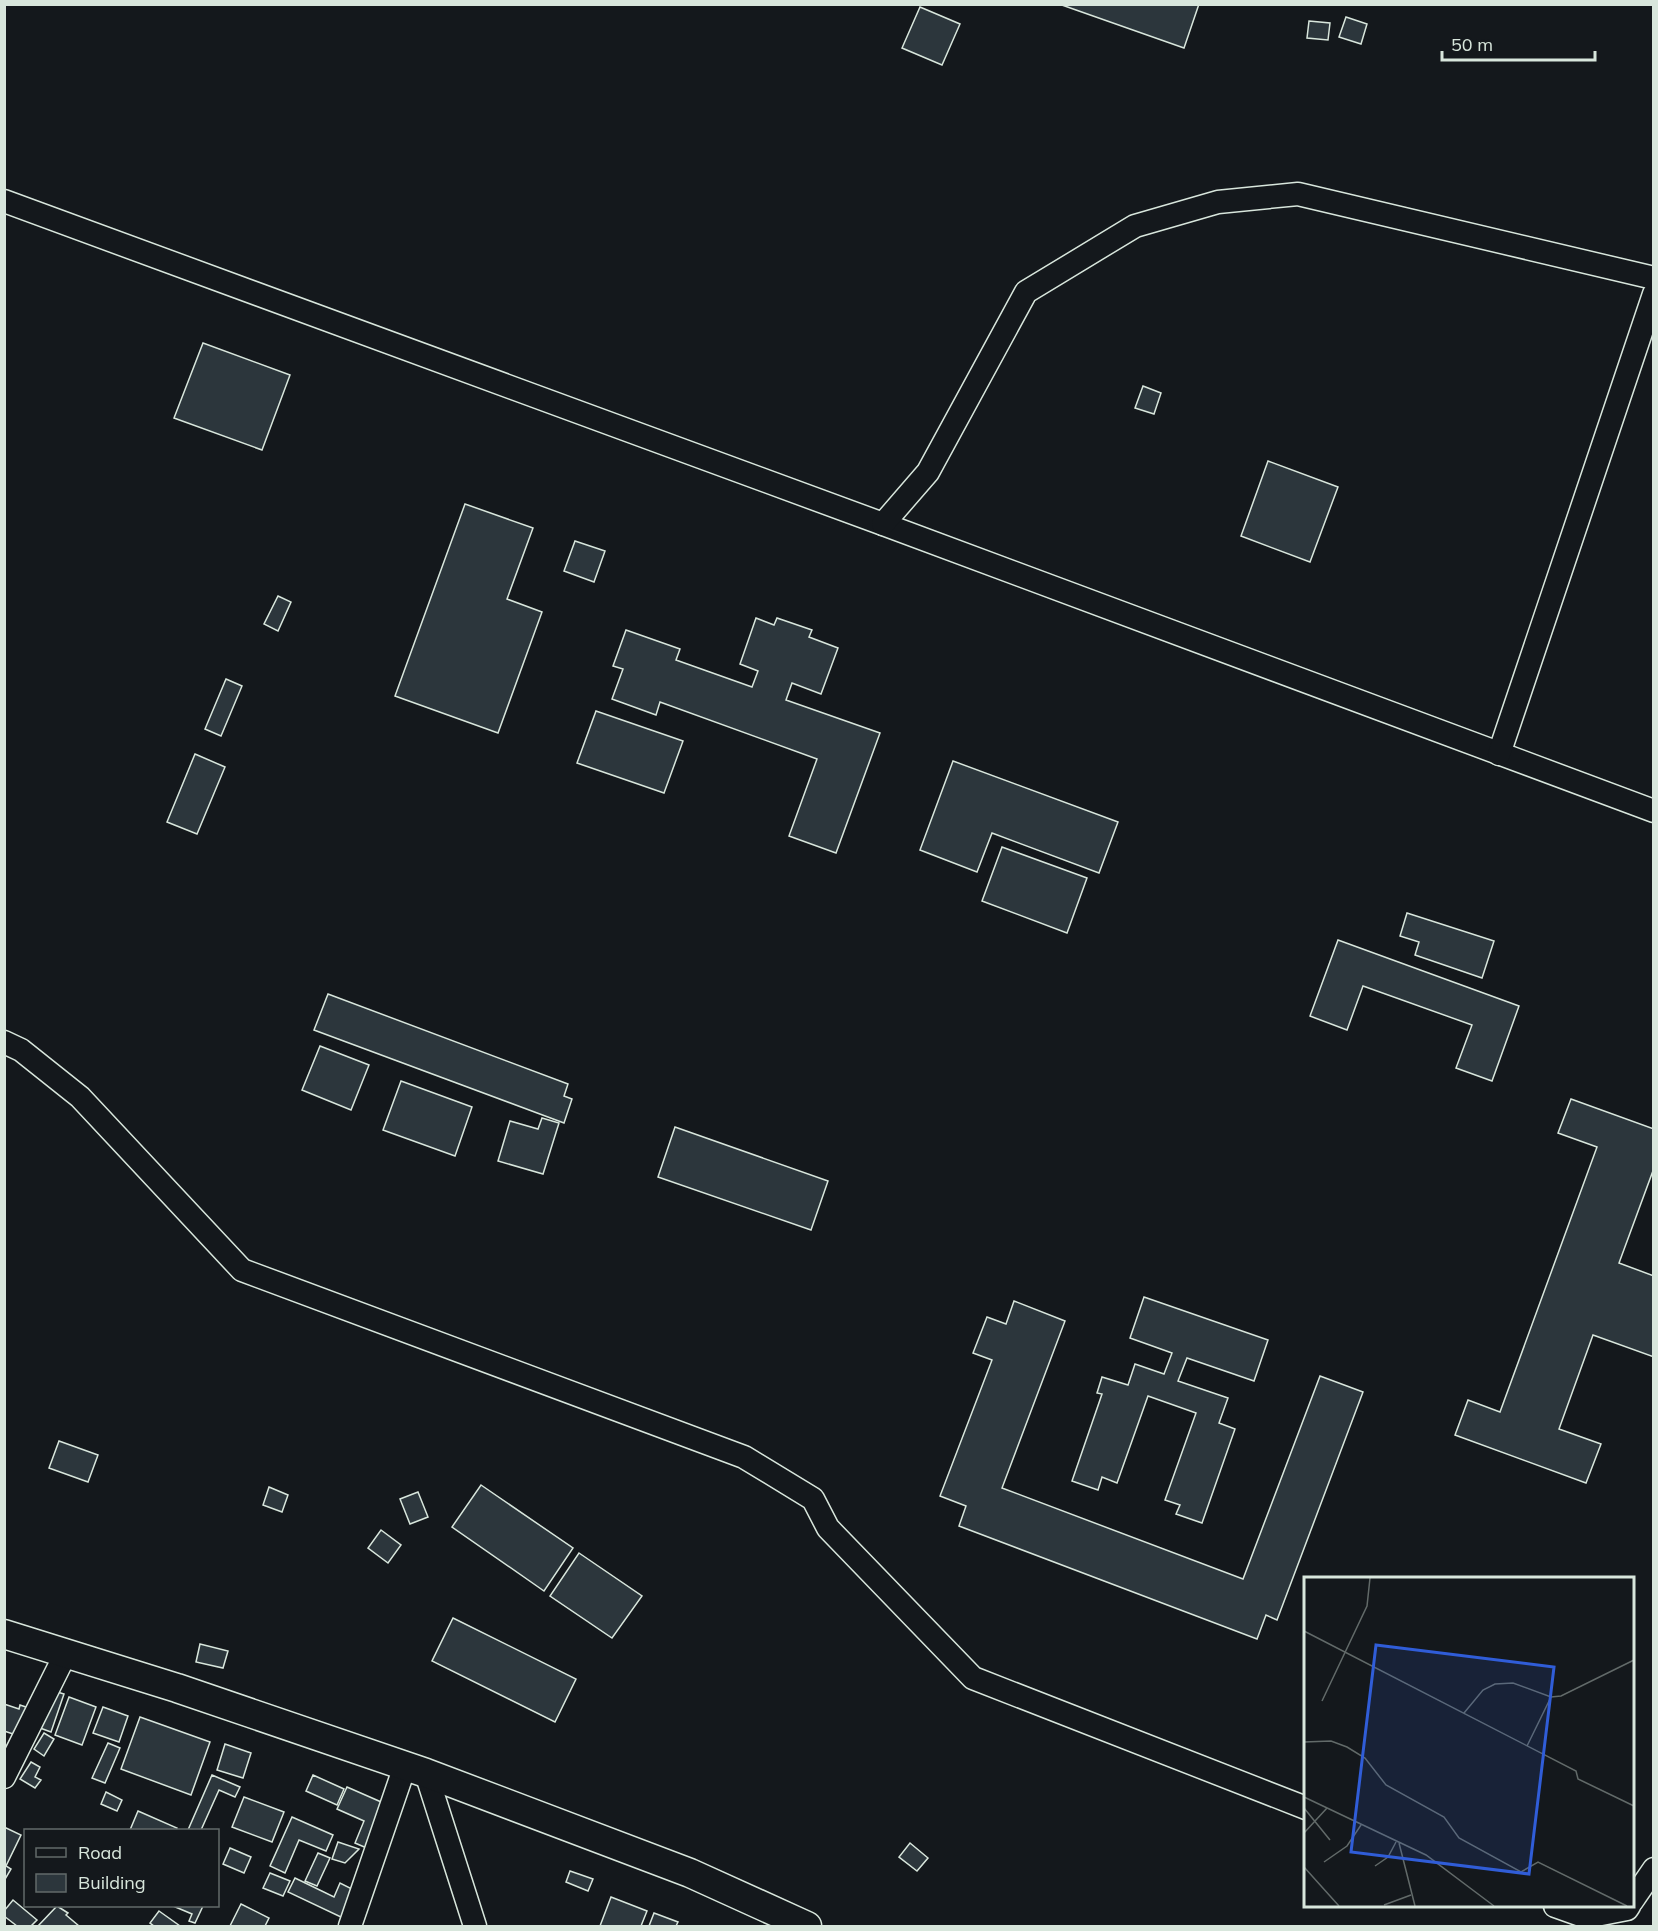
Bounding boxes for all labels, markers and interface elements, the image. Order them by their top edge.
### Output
scale bar [1442,24,1595,62]
text: 50 m [1451,33,1493,56]
inset map [1304,1577,1634,1907]
legend [24,1829,219,1907]
text: Road [78,1841,122,1864]
text: Building [78,1871,146,1894]

